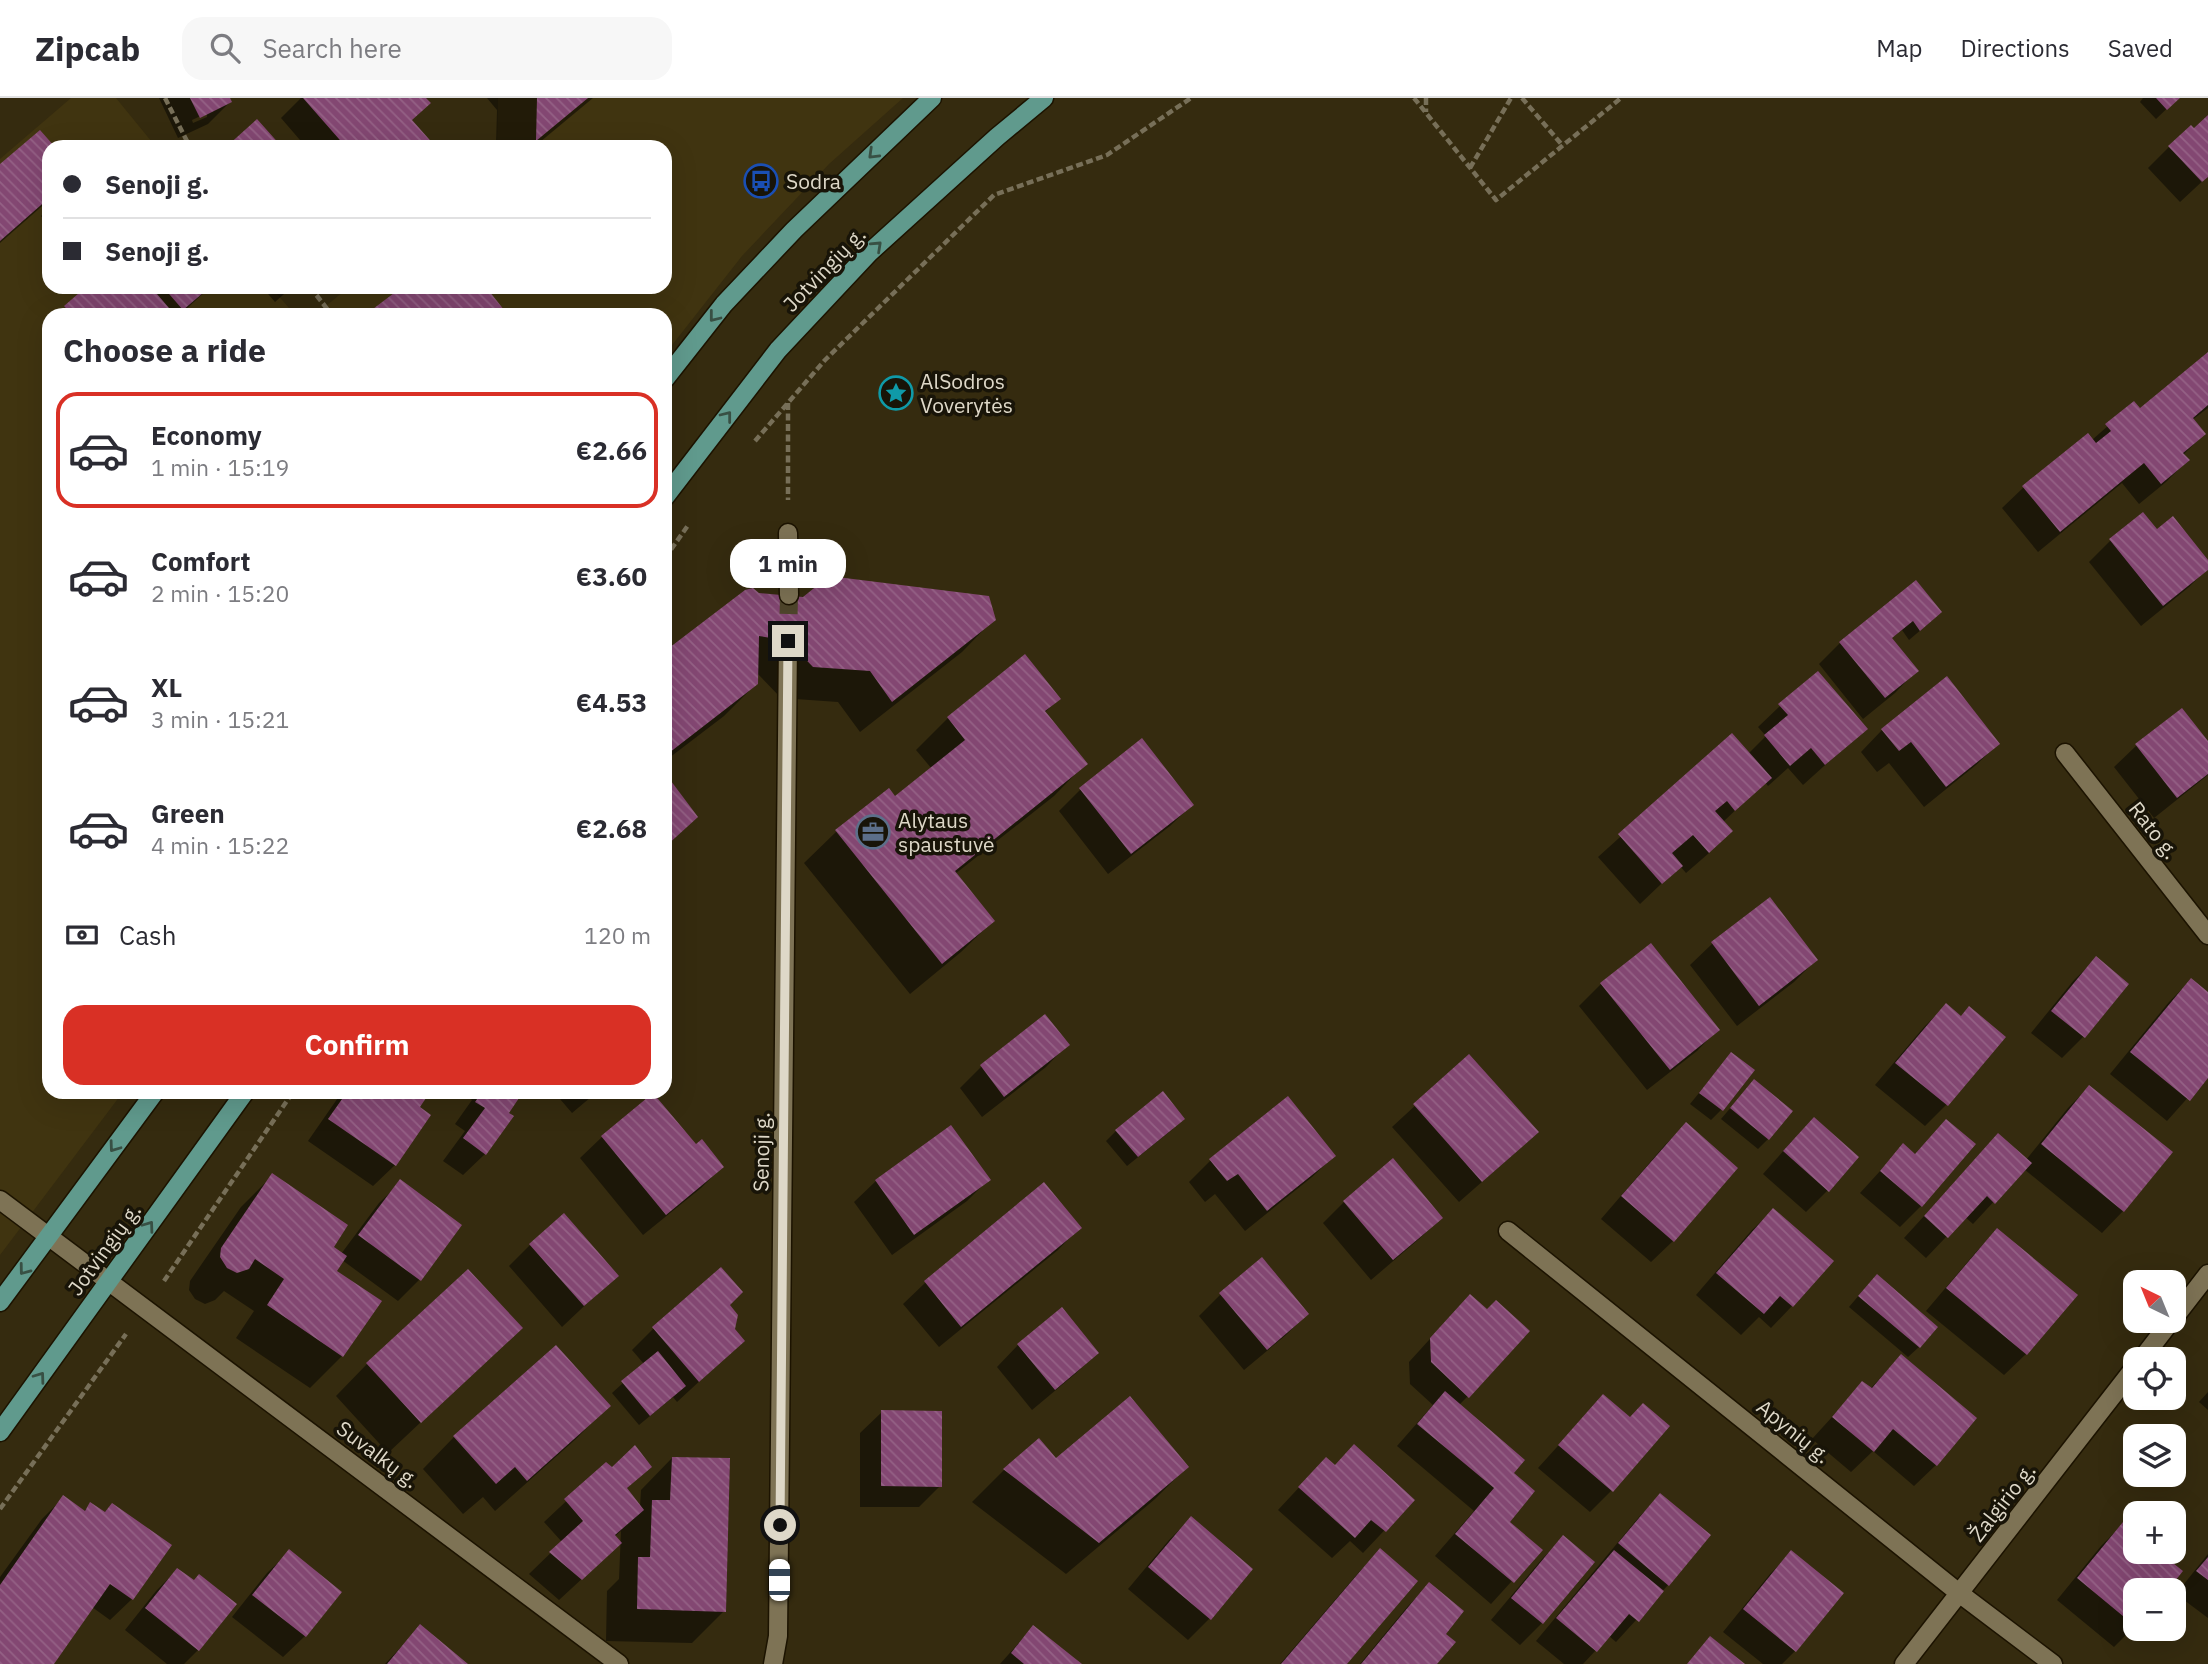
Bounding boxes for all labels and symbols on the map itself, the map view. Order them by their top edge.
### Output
one-way arrow [868,145,881,158]
bus stop icon: Sodra [742,162,780,200]
place label: Sodra [786,167,841,195]
street label: Jotvingių g. [777,221,871,317]
one-way arrow [869,242,882,254]
one-way arrow [710,308,722,321]
place label: AlSodros Voverytės [920,367,1013,419]
place icon: AlSodros Voverytės [877,374,915,412]
one-way arrow [718,411,731,424]
callout: 1 min [730,540,846,588]
route end [772,625,804,657]
street label: Rato g. [2123,796,2185,864]
place label: Alytaus spaustuvė [898,806,995,858]
office icon: Alytaus spaustuvė [854,813,892,851]
street label: Senoji g. [746,1112,776,1192]
one-way arrow [110,1139,123,1152]
street label: Jotvingių g. [61,1197,147,1301]
one-way arrow [141,1221,153,1234]
one-way arrow [20,1262,32,1275]
north arrow [2123,1270,2186,1334]
one-way arrow [32,1372,44,1385]
street label: Apynių g. [1751,1393,1837,1469]
street label: Suvalkų g. [331,1414,425,1494]
street label: Žalgirio g. [1963,1457,2041,1547]
route start [764,1509,796,1541]
car [769,1559,790,1601]

